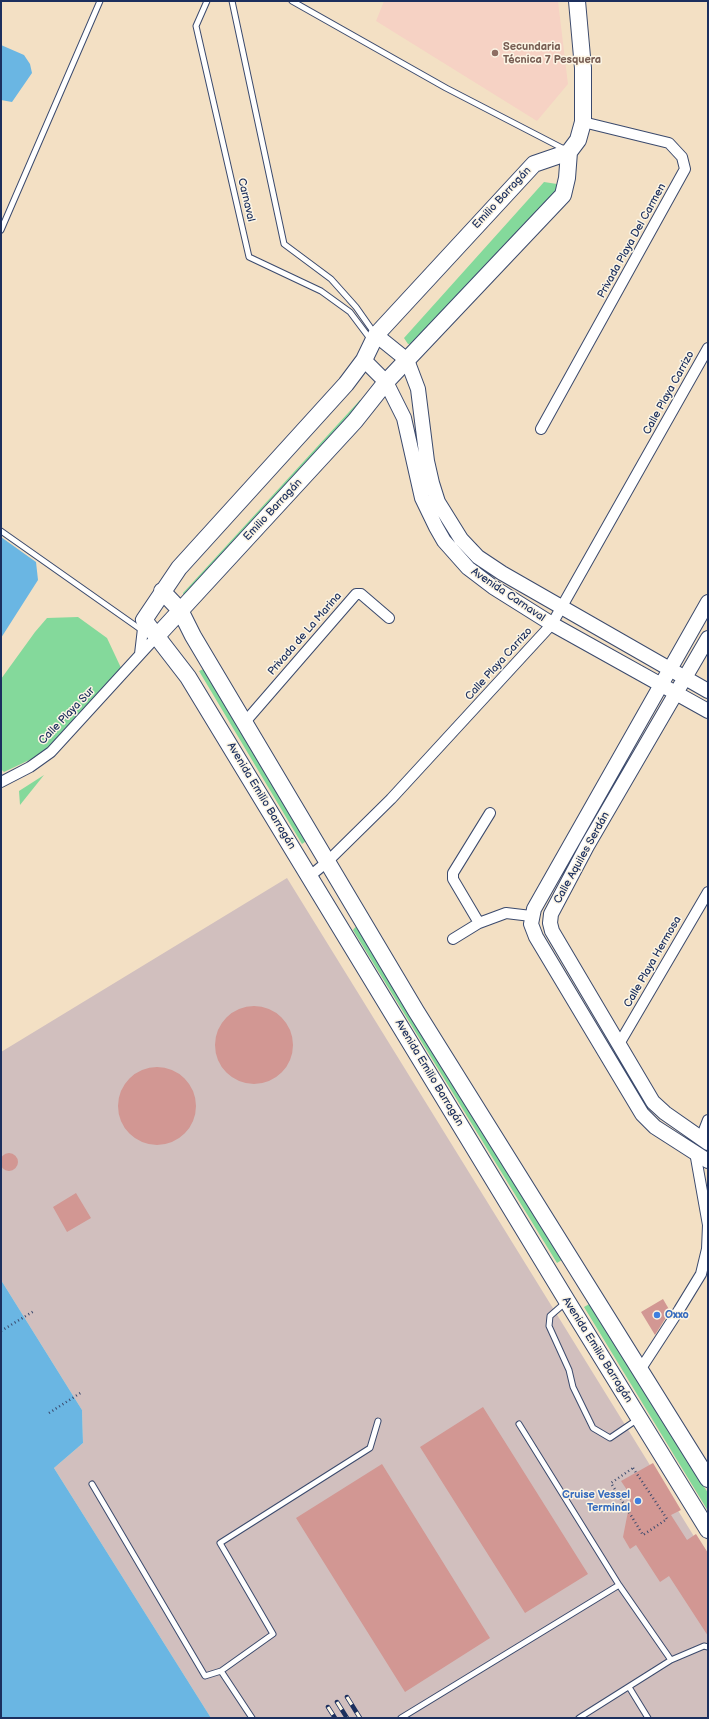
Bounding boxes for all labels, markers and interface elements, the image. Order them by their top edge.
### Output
place label: Secundaria Técnica 7 Pesquera [503,40,601,66]
marker: Secundaria Técnica 7 Pesquera [490,48,500,58]
street label: Emilio Barragán [470,164,534,232]
street label: Carnaval [235,177,257,223]
street label: Privada Playa Del Carmen [595,181,669,301]
street label: Calle Playa Carrizo [641,349,697,437]
street label: Emilio Barragán [241,476,305,544]
street label: Avenida Carnaval [468,565,548,625]
street label: Privada de La Marina [265,590,345,678]
street label: Calle Playa Carrizo [463,625,535,703]
street label: Calle Playa Sur [36,685,98,747]
street label: Avenida Emilio Barragán [224,740,298,852]
street label: Calle Aquiles Serdán [551,810,613,906]
street label: Calle Playa Hermosa [621,914,685,1010]
street label: Avenida Emilio Barragán [392,1017,466,1129]
street label: Avenida Emilio Barragán [559,1295,635,1405]
place label: Oxxo [665,1308,689,1322]
marker: Oxxo [652,1310,662,1320]
place label: Cruise Vessel Terminal [562,1488,630,1514]
marker: Cruise Vessel Terminal [633,1496,643,1506]

